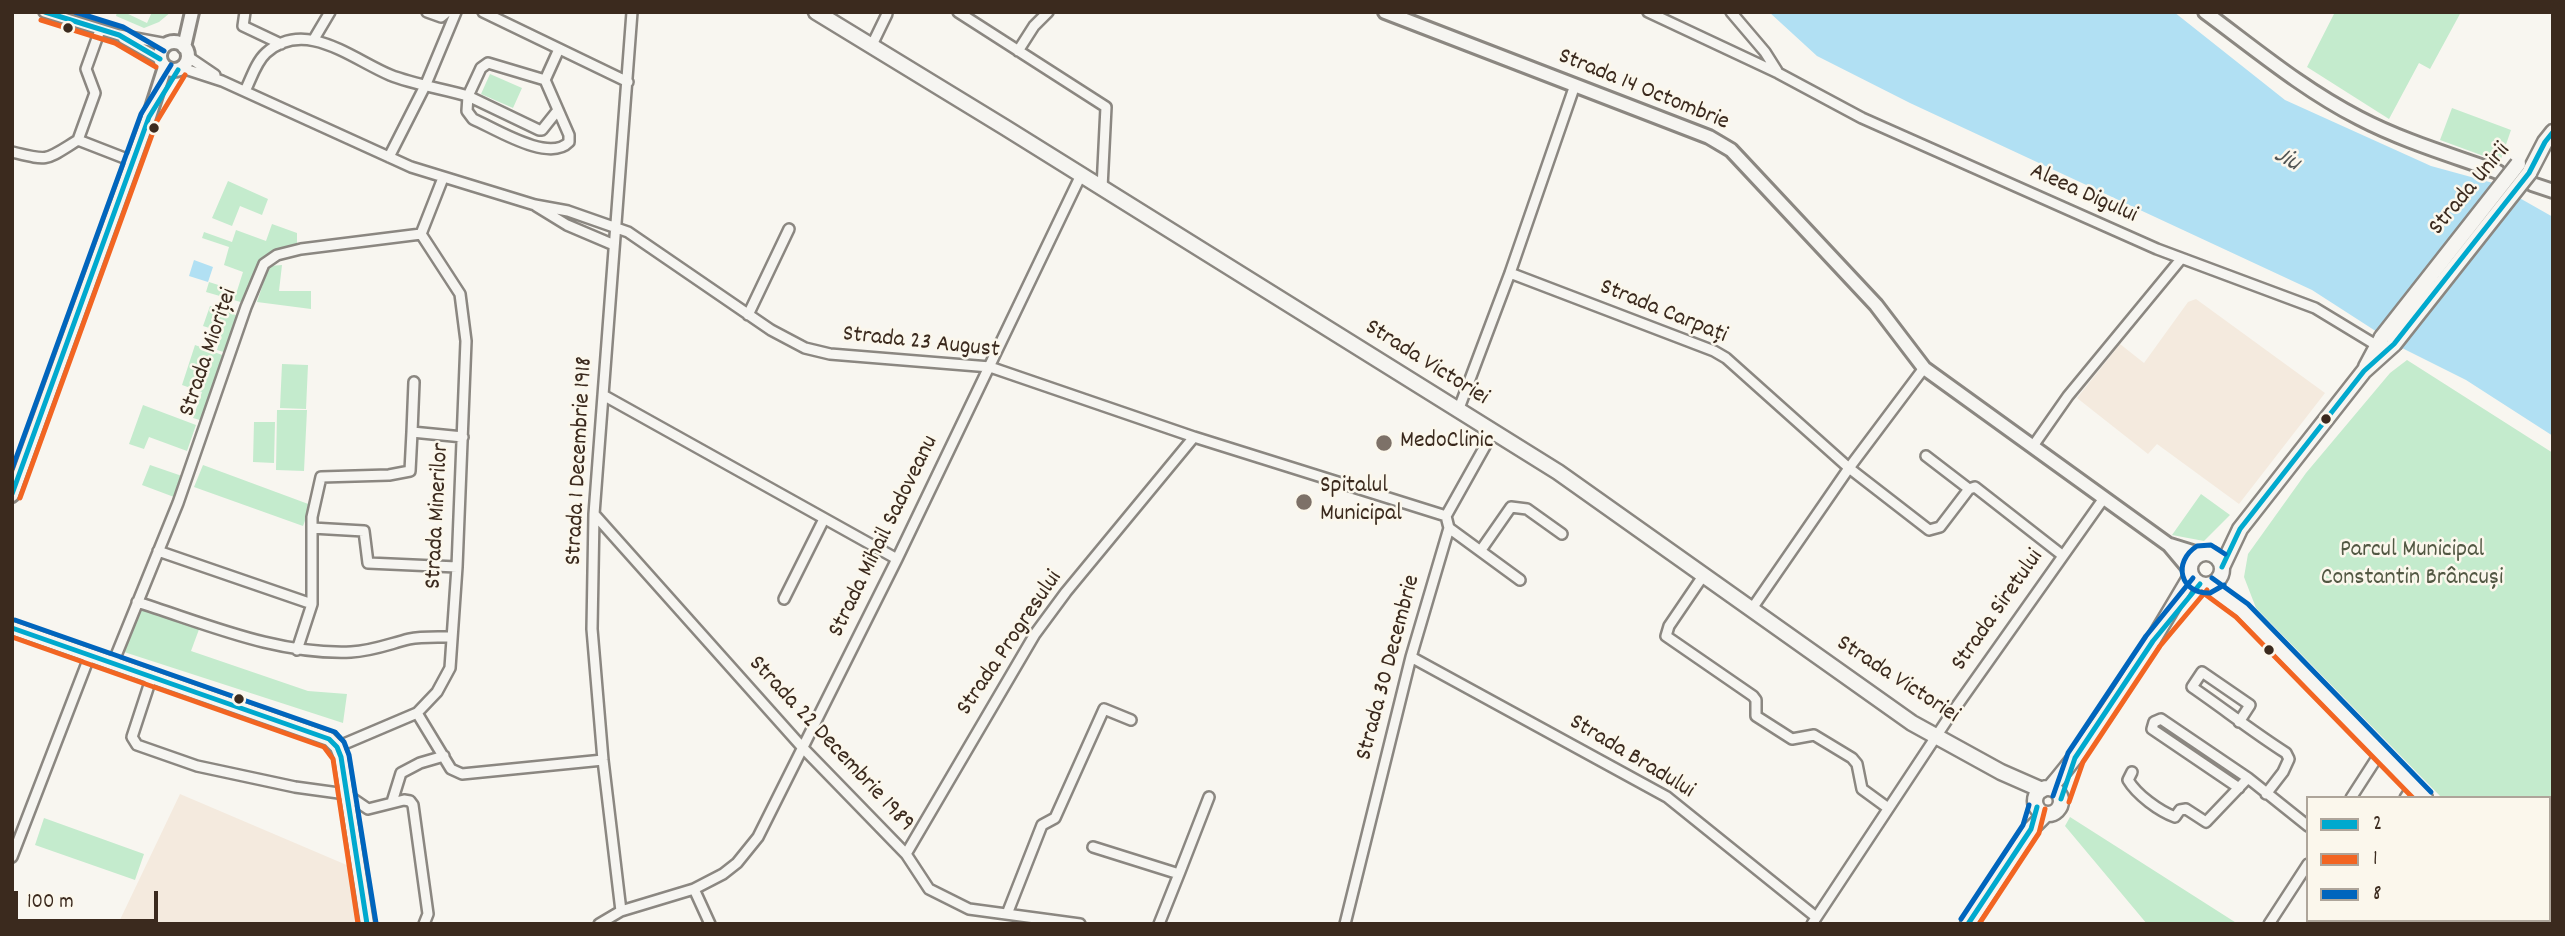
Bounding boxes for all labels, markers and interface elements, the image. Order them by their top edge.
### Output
unlabelled marker [61,21,75,35]
street label: Strada 14 Octombrie [1553,44,1733,138]
unlabelled marker [147,121,161,135]
street label: Strada Unirii [2424,138,2518,242]
water label: Jiu [2267,141,2305,181]
street label: Aleea Digului [2025,159,2141,231]
street label: Strada Carpați [1595,274,1731,352]
street label: Strada Mioriței [175,285,245,421]
street label: Strada Victoriei [1359,314,1493,414]
street label: Strada 23 August [841,321,1001,367]
street label: Strada 1 Decembrie 1918 [561,356,601,566]
unlabelled marker [2319,412,2333,426]
place label: MedoClinic [1400,429,1494,457]
street label: Strada Mihail Sadoveanu [824,431,946,643]
marker: MedoClinic [1374,433,1394,453]
street label: Strada Minerilor [421,442,457,590]
place label: Spitalul Municipal [1320,474,1402,530]
marker: Spitalul Municipal [1294,492,1314,512]
park label: Parcul Municipal Constantin Brâncuși [2321,538,2503,594]
street label: Strada Siretului [1947,545,2051,677]
street label: Strada Progresului [952,566,1070,722]
street label: Strada 30 Decembrie [1351,572,1429,764]
street label: Strada Victoriei [1830,631,1964,731]
unlabelled marker [2262,643,2276,657]
street label: Strada 22 Decembrie 1989 [741,651,919,839]
unlabelled marker [232,692,246,706]
street label: Strada Bradului [1563,709,1699,807]
legend [2306,796,2551,922]
text: 2 [2373,810,2382,840]
text: 1 [2373,845,2378,875]
scale bar [18,876,161,920]
text: 8 [2373,880,2381,910]
text: 100 m [27,888,74,918]

